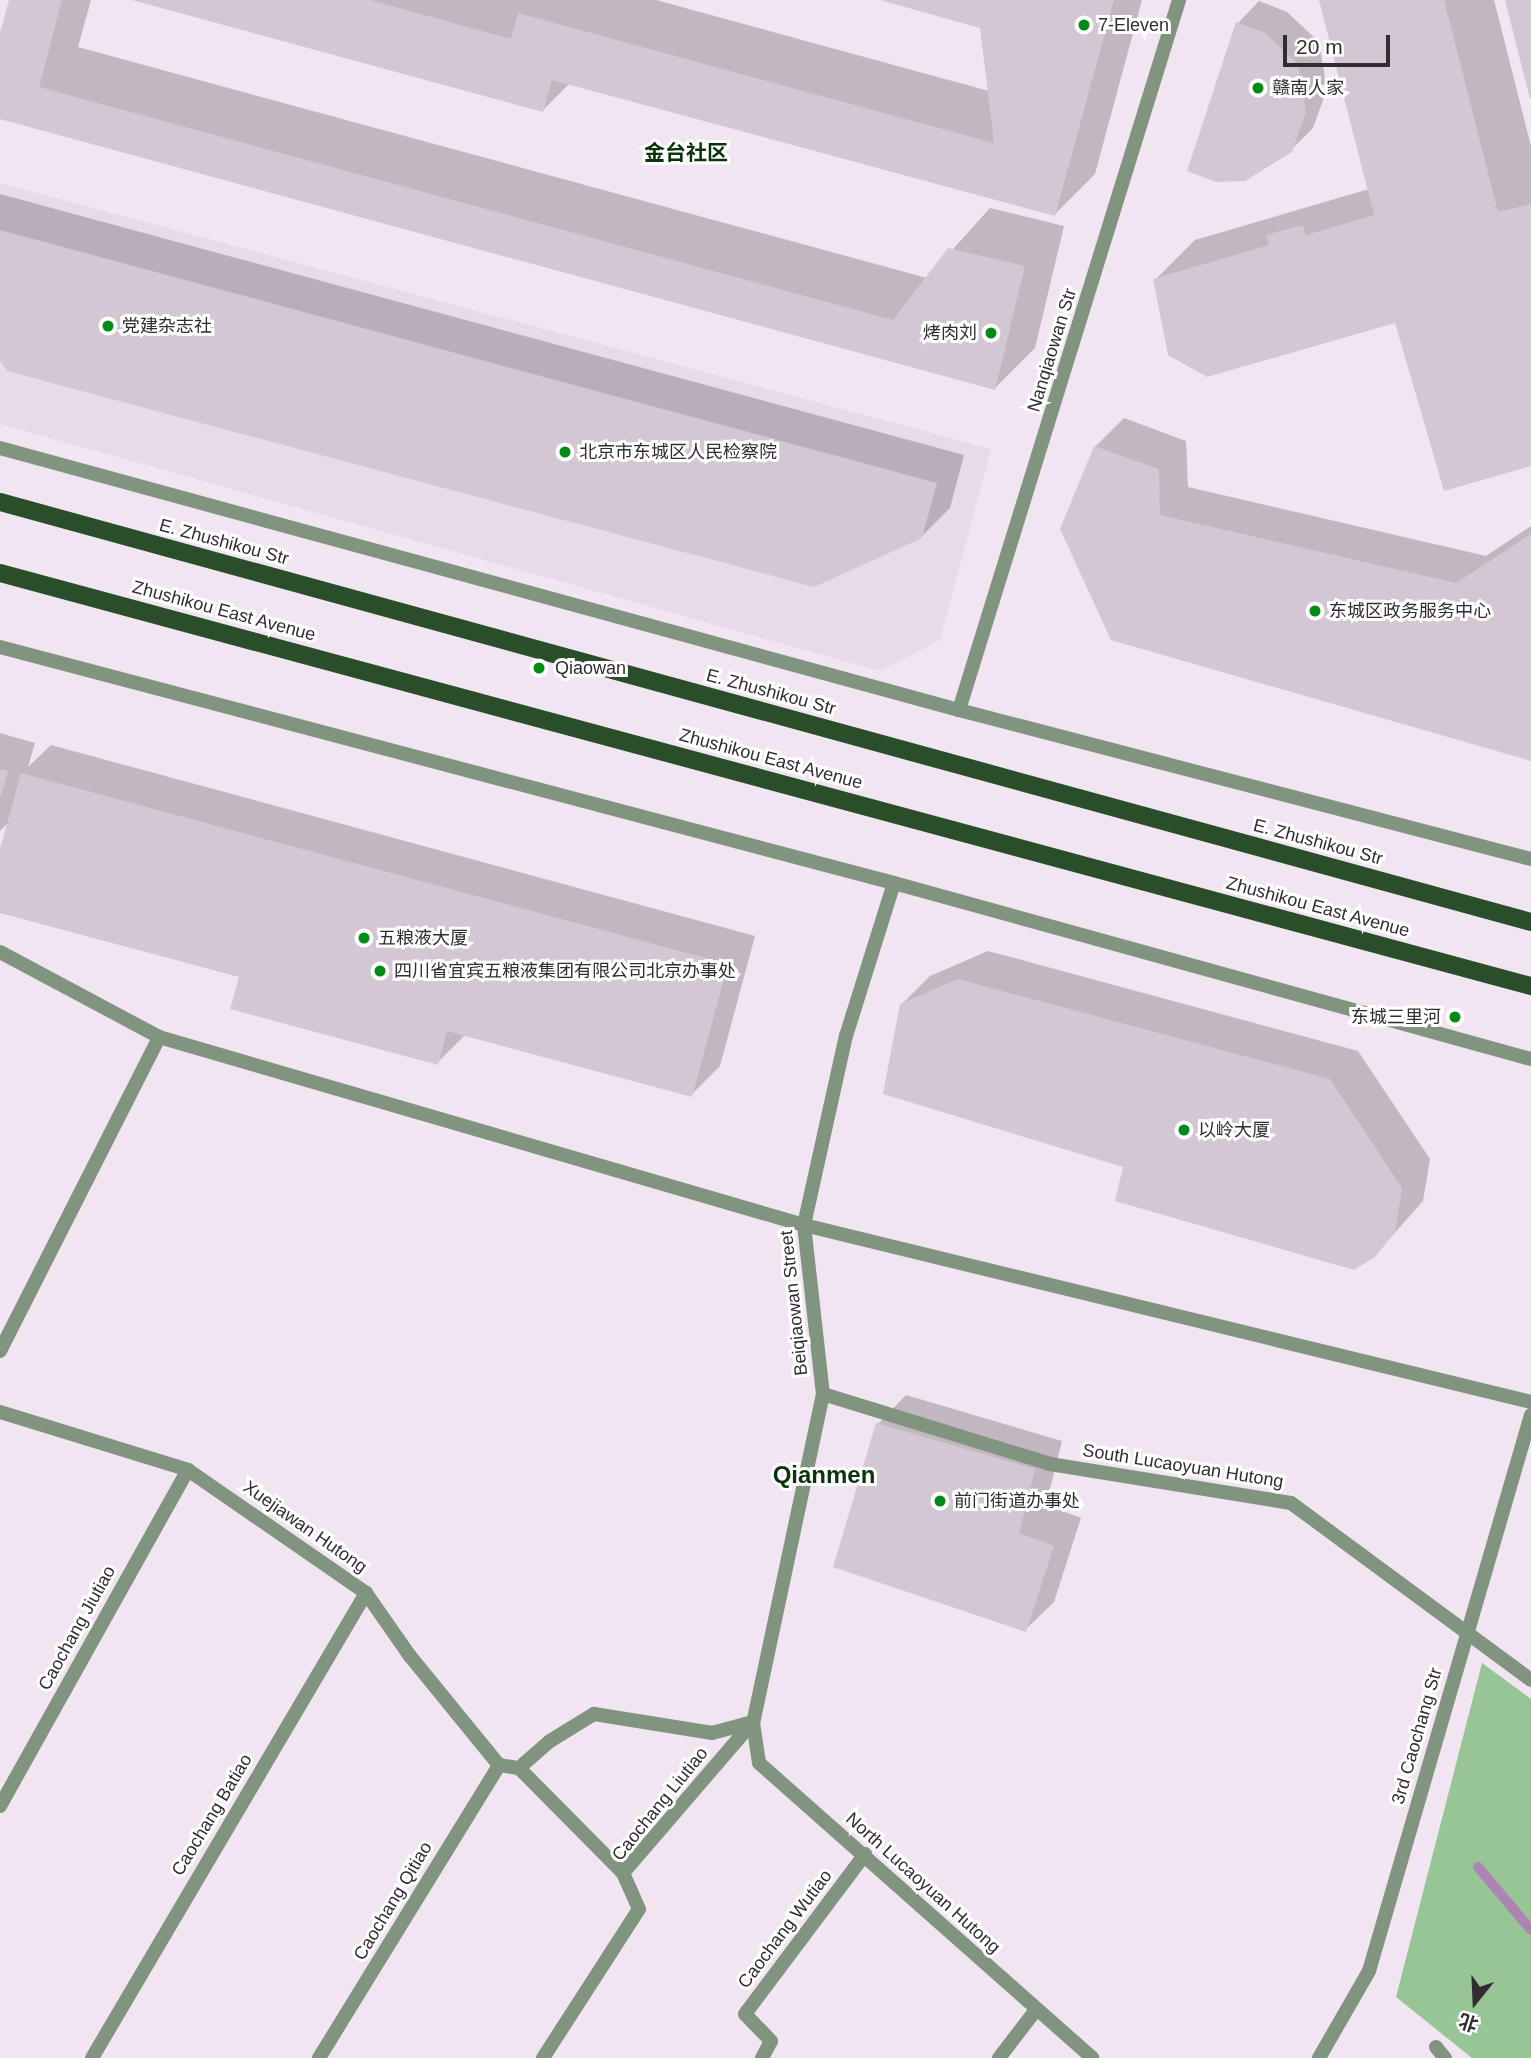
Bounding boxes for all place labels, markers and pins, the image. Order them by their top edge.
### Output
place label: 7-Eleven [1098,14,1169,36]
marker: 7-Eleven [1076,17,1092,33]
place label: 赣南人家 [1272,77,1344,99]
marker: 赣南人家 [1250,80,1266,96]
place label: 党建杂志社 [122,315,212,337]
marker: 党建杂志社 [100,318,116,334]
place label: 烤肉刘 [923,322,977,344]
marker: 烤肉刘 [983,325,999,341]
place label: 北京市东城区人民检察院 [579,441,777,463]
marker: 北京市东城区人民检察院 [557,444,573,460]
place label: 东城区政务服务中心 [1329,600,1491,622]
marker: 东城区政务服务中心 [1307,603,1323,619]
place label: Qiaowan [555,657,626,679]
marker: Qiaowan [529,658,549,678]
place label: 五粮液大厦 [378,927,468,949]
marker: 五粮液大厦 [356,930,372,946]
place label: 四川省宜宾五粮液集团有限公司北京办事处 [394,960,736,982]
marker: 四川省宜宾五粮液集团有限公司北京办事处 [372,963,388,979]
place label: 东城三里河 [1351,1006,1441,1028]
marker: 东城三里河 [1447,1009,1463,1025]
place label: 以岭大厦 [1198,1119,1270,1141]
marker: 以岭大厦 [1176,1122,1192,1138]
place label: 前门街道办事处 [954,1490,1080,1512]
marker: 前门街道办事处 [932,1493,948,1509]

